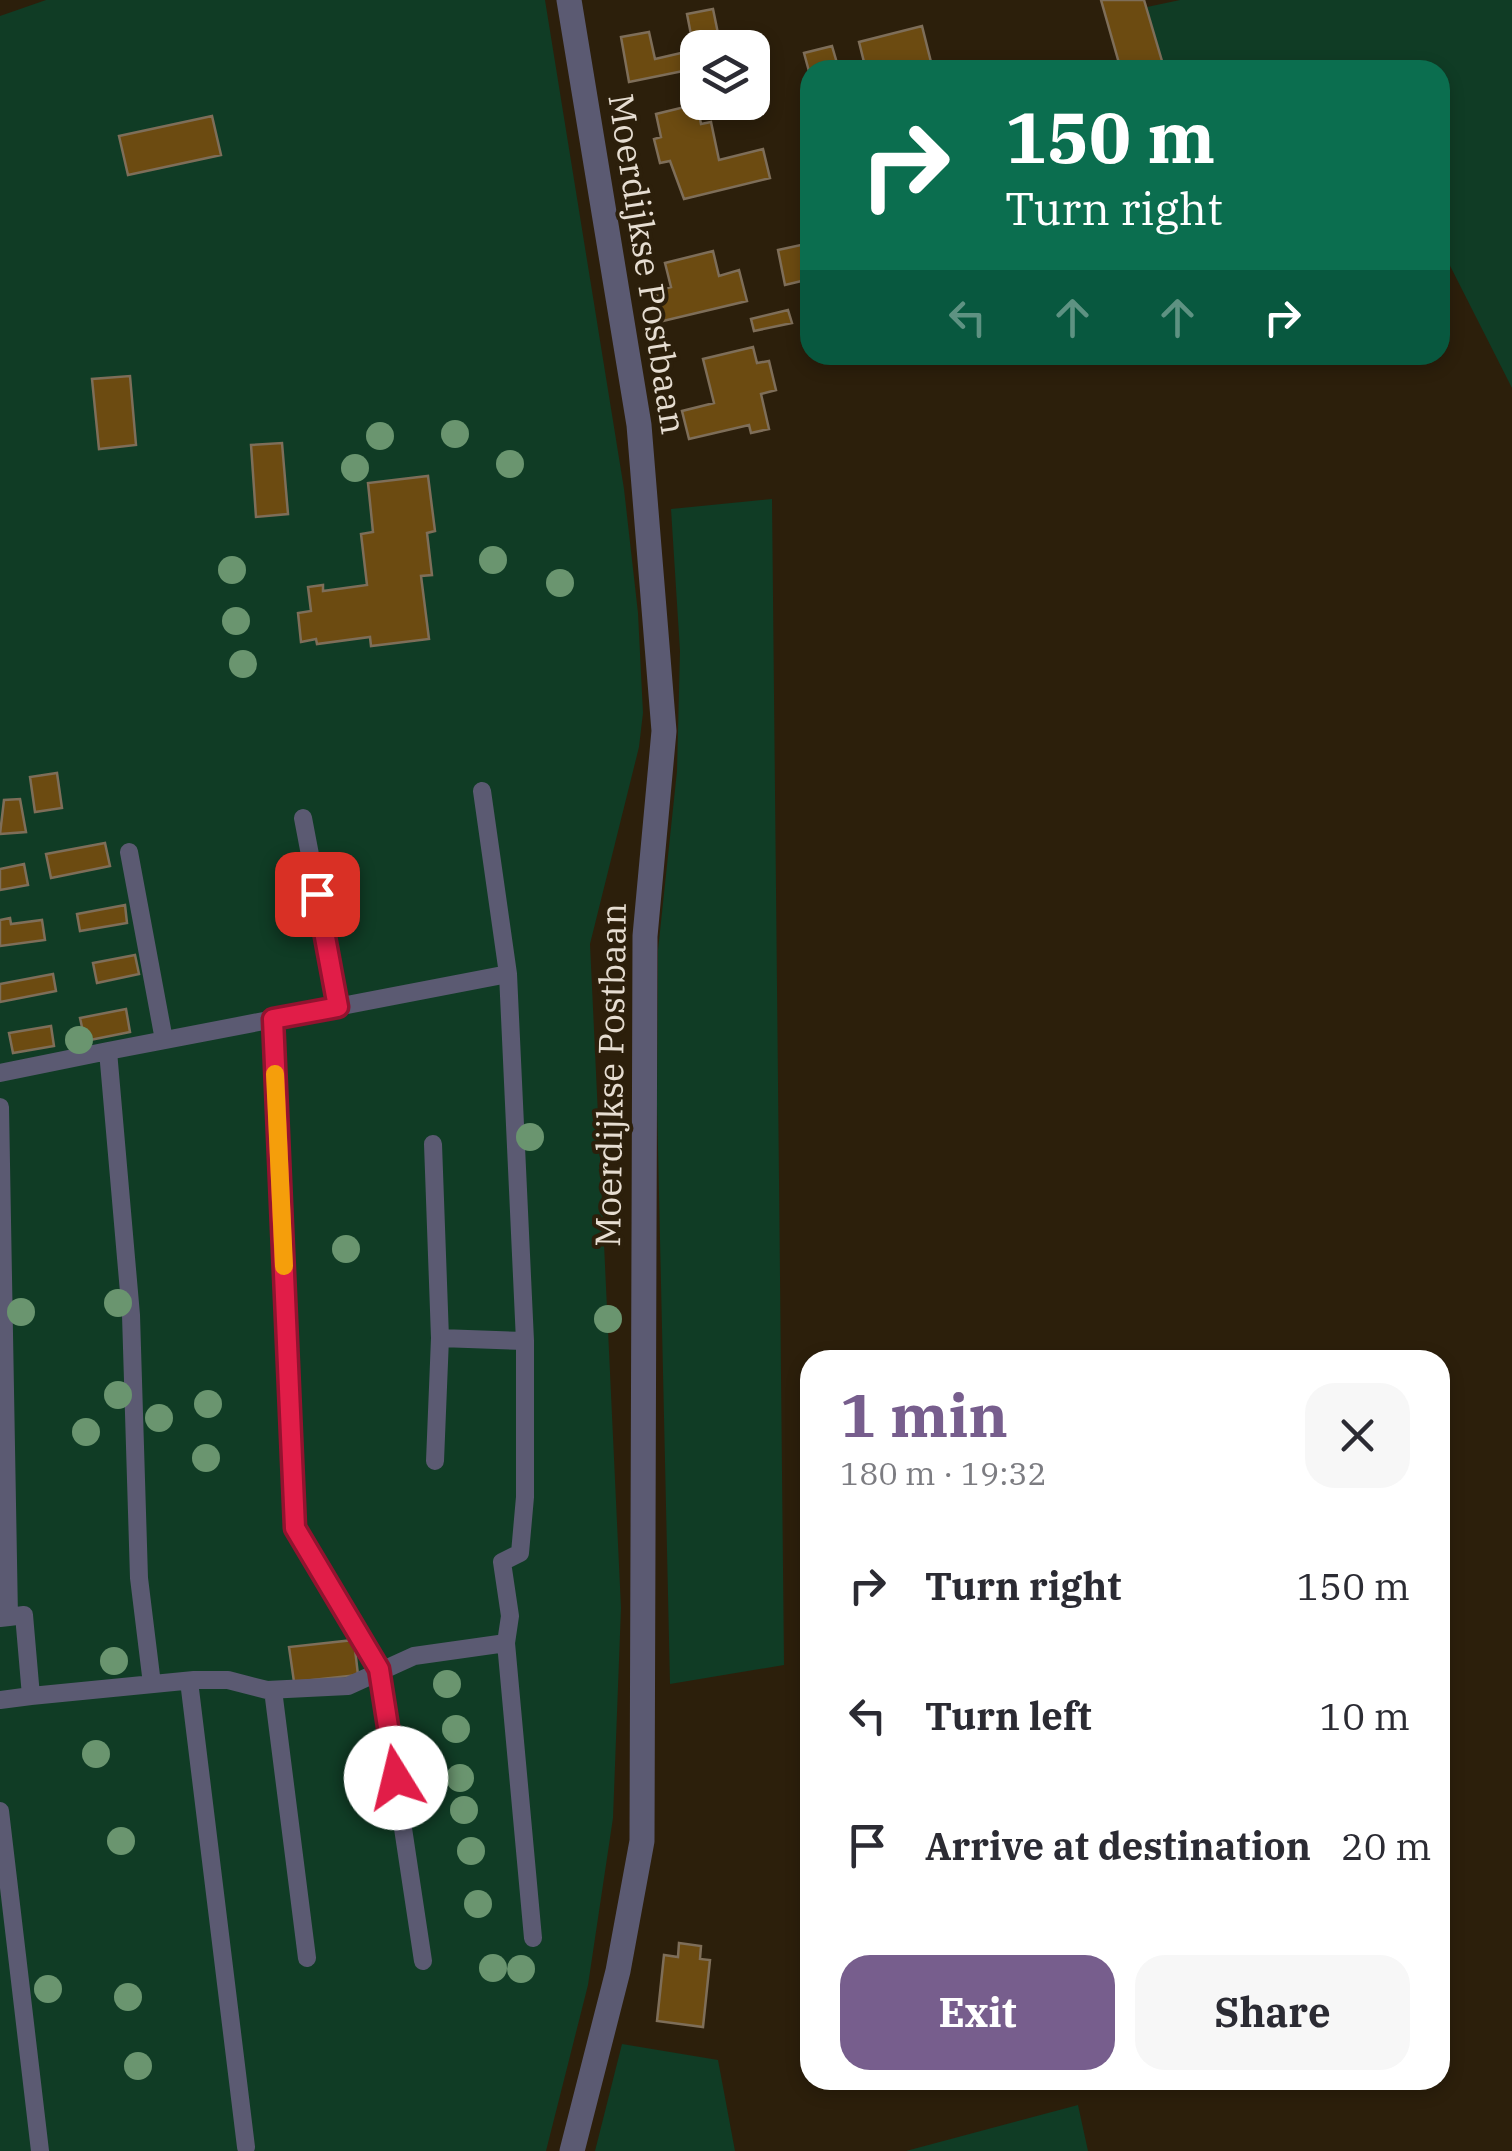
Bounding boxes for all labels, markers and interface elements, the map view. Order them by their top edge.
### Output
map controls [680,30,770,120]
button: layers [680,30,770,120]
street label: Moerdijkse Postbaan [598,90,698,437]
text: 150 m [1005,91,1215,182]
icon: right [840,100,970,230]
text: Turn right [1005,179,1223,237]
icon: left [940,290,995,345]
icon: ahead [1045,290,1100,345]
icon: ahead [1150,290,1205,345]
icon: right [1255,290,1310,345]
pin [275,852,360,937]
icon: arrive [290,867,345,922]
street label: Moerdijkse Postbaan [584,903,636,1247]
text: 1 min [840,1375,1008,1454]
button: close [1305,1383,1410,1488]
text: 180 m · 19:32 [840,1452,1047,1494]
icon: right [840,1558,895,1613]
text: Turn right [925,1561,1121,1610]
text: 150 m [1297,1561,1410,1610]
icon: left [840,1688,895,1743]
text: Turn left [925,1691,1092,1740]
text: 10 m [1319,1691,1410,1740]
position arrow [344,1726,448,1830]
icon: arrive [840,1818,895,1873]
text: Arrive at destination [925,1821,1311,1870]
text: 20 m [1341,1821,1432,1870]
button: Exit [840,1955,1115,2070]
button: Share [1135,1955,1410,2070]

